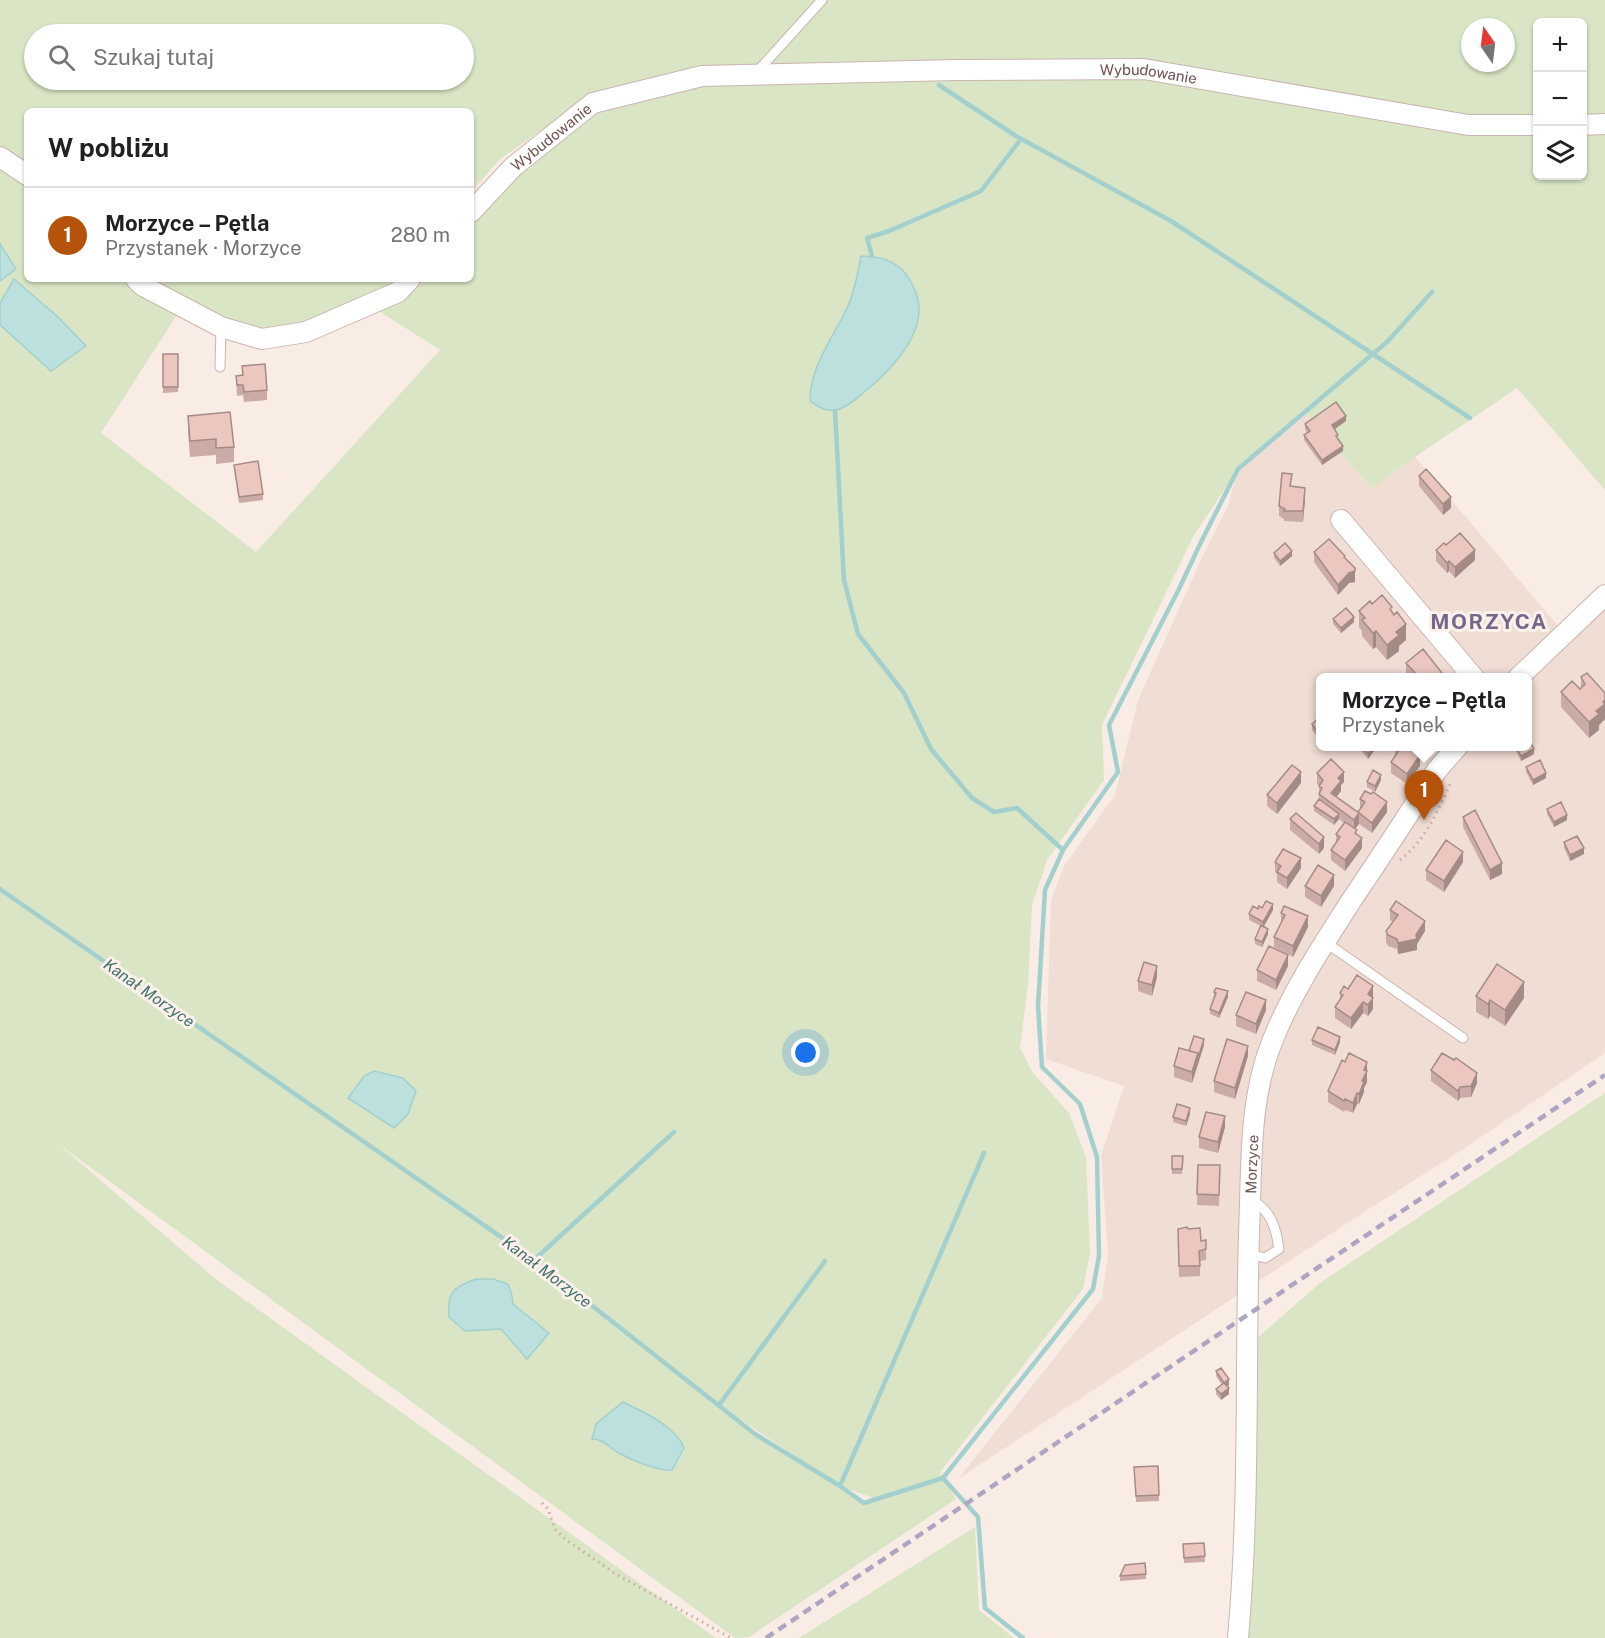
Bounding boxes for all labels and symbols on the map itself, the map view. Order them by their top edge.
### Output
north arrow [1461,18,1515,72]
street label: Wybudowanie [1100,60,1198,87]
street label: Wybudowanie [507,99,594,174]
district label: MORZYCA [1430,609,1548,634]
pin: 1 [1404,770,1444,820]
water label: Kanał Morzyce [100,955,198,1032]
your location [791,1038,820,1067]
street label: Morzyce [1242,1134,1261,1194]
water label: Kanał Morzyce [499,1232,596,1312]

